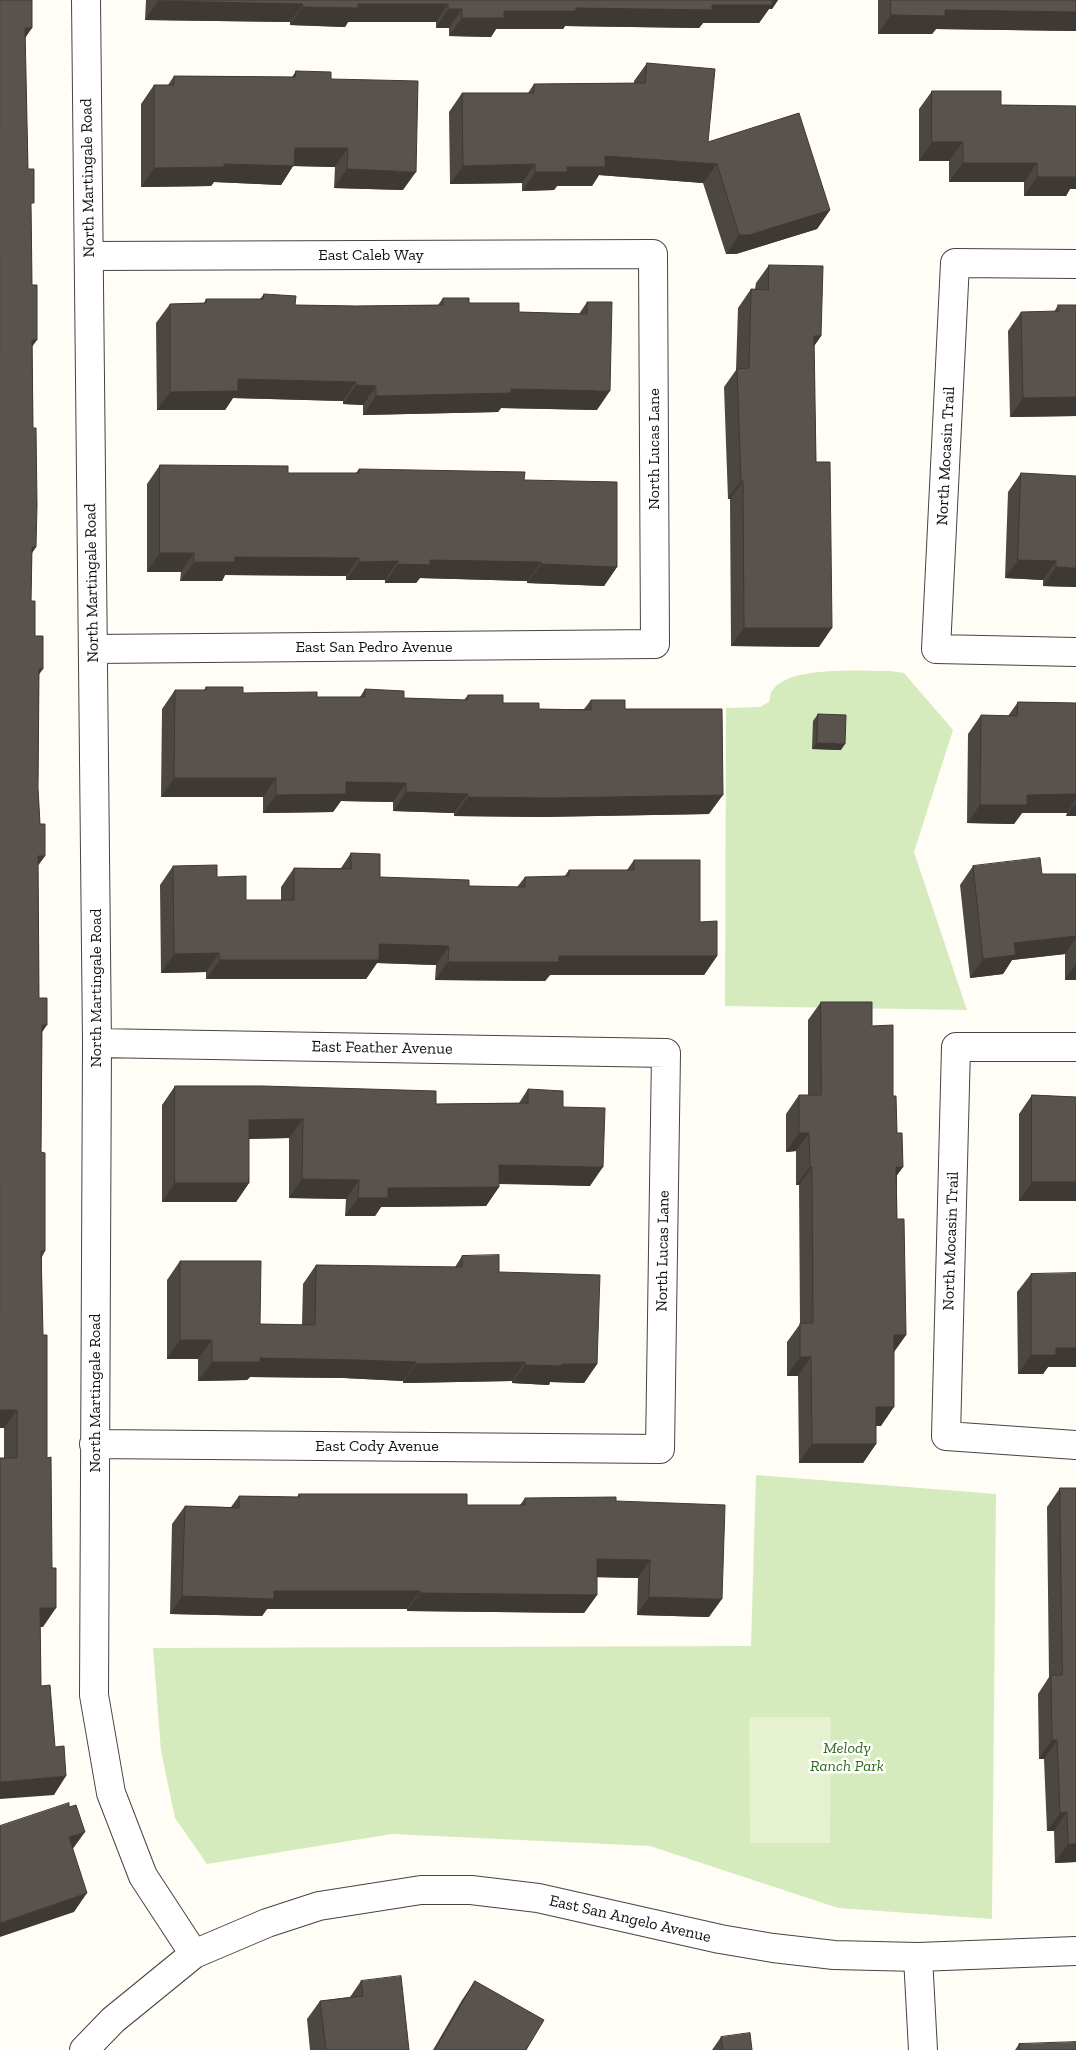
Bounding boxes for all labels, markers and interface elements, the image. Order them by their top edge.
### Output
street label: North Martingale Road [77,98,99,258]
street label: East Caleb Way [318,245,424,265]
street label: North Mocasin Trail [933,386,959,526]
street label: North Lucas Lane [644,388,664,510]
street label: North Martingale Road [81,503,103,663]
street label: East San Pedro Avenue [295,637,453,657]
street label: North Martingale Road [86,908,106,1068]
street label: East Feather Avenue [311,1037,453,1059]
street label: North Mocasin Trail [939,1171,963,1311]
street label: North Lucas Lane [652,1190,674,1312]
street label: North Martingale Road [85,1313,105,1473]
street label: East Cody Avenue [315,1436,439,1456]
park label: Melody Ranch Park [810,1738,884,1776]
street label: East San Angelo Avenue [547,1891,713,1947]

